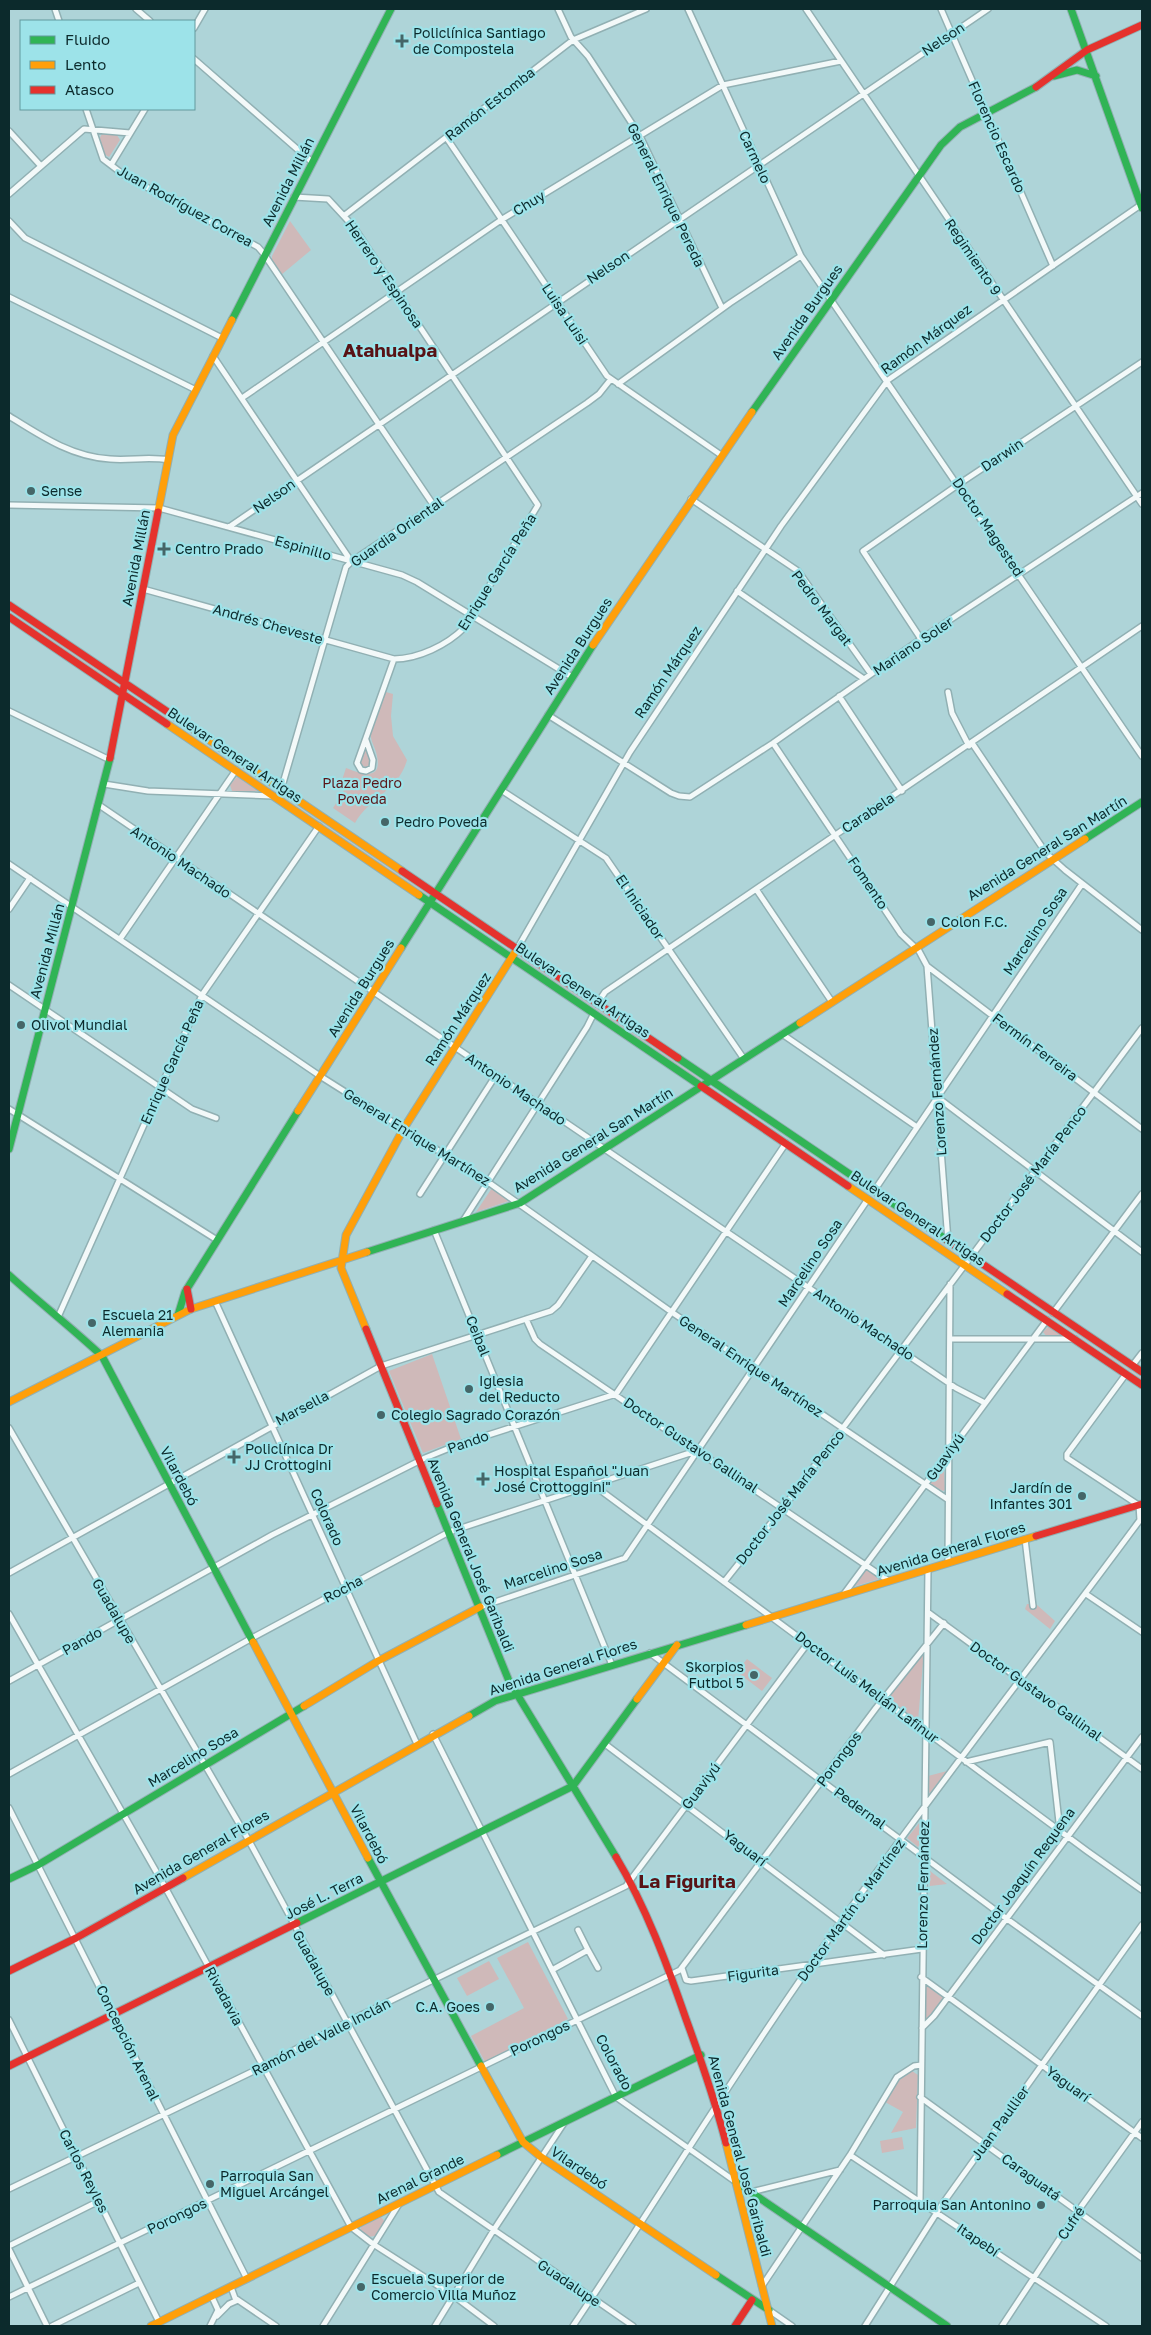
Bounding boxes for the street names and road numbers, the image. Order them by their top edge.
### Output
street label: Nelson [918,18,967,59]
street label: Ramón Estomba [441,63,538,144]
street label: Florencio Escardo [965,78,1030,195]
street label: General Enrique Pereda [624,120,709,270]
street label: Carmelo [736,128,775,186]
street label: Avenida Millán [258,134,317,229]
street label: Juan Rodríguez Correa [114,161,256,250]
street label: Chuy [510,186,548,219]
street label: Regimiento 9 [942,215,1005,298]
street label: Herrero y Espinosa [342,216,427,331]
street label: Nelson [583,246,632,287]
street label: Avenida Burgues [767,261,846,363]
street label: Luisa Luisi [539,280,592,347]
street label: Ramón Márquez [877,300,974,377]
street label: Darwin [977,434,1026,475]
street label: Doctor Magested [949,474,1028,579]
street label: Nelson [249,475,298,516]
street label: Guardia Oriental [347,493,446,570]
street label: Avenida Millán [118,508,153,608]
street label: Enrique García Peña [454,510,539,633]
street label: Espinillo [273,531,333,564]
street label: Pedro Margat [788,567,856,649]
street label: Avenida Burgues [540,594,615,697]
street label: Andrés Cheveste [211,600,325,647]
street label: Mariano Soler [869,612,956,679]
street label: Ramón Márquez [630,622,705,721]
street label: Bulevar General Artigas [165,703,306,806]
street label: Carabela [838,789,897,836]
street label: Avenida General San Martín [964,791,1130,904]
street label: Antonio Machado [128,822,235,901]
street label: Fomento [845,853,892,912]
street label: El Iniciador [612,871,669,943]
street label: Marcelino Sosa [999,883,1070,978]
street label: Avenida Millán [26,901,67,1000]
street label: Avenida Burgues [324,936,398,1040]
street label: Bulevar General Artigas [513,938,654,1041]
street label: Ramón Márquez [421,969,494,1069]
street label: Enrique García Peña [136,997,207,1127]
street label: Fermín Ferreira [989,1009,1081,1084]
street label: Lorenzo Fernández [924,1028,949,1157]
street label: Antonio Machado [463,1049,570,1128]
street label: Avenida General San Martín [510,1083,676,1196]
street label: General Enrique Martínez [341,1084,494,1189]
street label: Doctor José María Penco [976,1102,1089,1245]
street label: Bulevar General Artigas [848,1166,989,1269]
street label: Marcelino Sosa [774,1215,845,1310]
street label: Antonio Machado [811,1284,918,1363]
street label: General Enrique Martínez [676,1311,826,1420]
street label: Ceibal [463,1313,494,1359]
street label: Marsella [272,1386,331,1429]
street label: Doctor Gustavo Gallinal [621,1393,762,1496]
street label: Doctor José María Penco [732,1426,848,1567]
street label: Pando [445,1427,491,1456]
street label: Guaviyú [922,1430,967,1483]
street label: Vilardebó [157,1443,202,1508]
street label: Avenida General José Garibaldi [425,1455,518,1654]
street label: Colorado [307,1486,348,1548]
street label: Avenida General Flores [875,1518,1027,1579]
street label: Marcelino Sosa [501,1545,604,1592]
street label: Rocha [320,1571,365,1606]
street label: Guadalupe [89,1575,140,1646]
street label: Pando [59,1623,104,1658]
street label: Doctor Luis Melián Lafinur [792,1627,943,1747]
street label: Avenida General Flores [487,1635,639,1698]
street label: Doctor Gustavo Gallinal [967,1637,1105,1744]
street label: Marcelino Sosa [144,1723,241,1790]
street label: Porongos [812,1728,865,1789]
street label: Guaviyú [678,1759,724,1812]
street label: Pedernal [831,1783,890,1832]
street label: Vilardebó [347,1801,392,1866]
street label: Doctor Joaquín Requena [967,1804,1078,1947]
street label: Avenida General Flores [130,1806,272,1898]
street label: Lorenzo Fernández [913,1821,932,1949]
street label: Yaguarí [720,1826,771,1870]
street label: Doctor Martín C. Martínez [793,1835,908,1984]
street label: José L. Terra [282,1869,366,1923]
street label: Guadalupe [289,1927,339,1999]
street label: Figurita [726,1960,780,1985]
street label: Rivadavia [202,1963,247,2028]
street label: Concepción Arenal [93,1982,164,2103]
street label: Ramón del Valle Inclán [249,1994,393,2079]
street label: Porongos [507,2016,572,2059]
street label: Colorado [593,2031,636,2093]
street label: Avenida General José Garibaldi [705,2053,776,2259]
street label: Yaguarí [1043,2062,1095,2106]
street label: Juan Paullier [967,2082,1033,2163]
street label: Carlos Reyles [56,2126,113,2215]
street label: Vilardebó [548,2142,611,2193]
street label: Caraguatá [998,2149,1064,2204]
street label: Arenal Grande [373,2150,467,2207]
street label: Porongos [144,2194,209,2237]
street label: Cufré [1053,2203,1088,2243]
street label: Itapebí [954,2219,1004,2260]
street label: Guadalupe [534,2255,604,2310]

